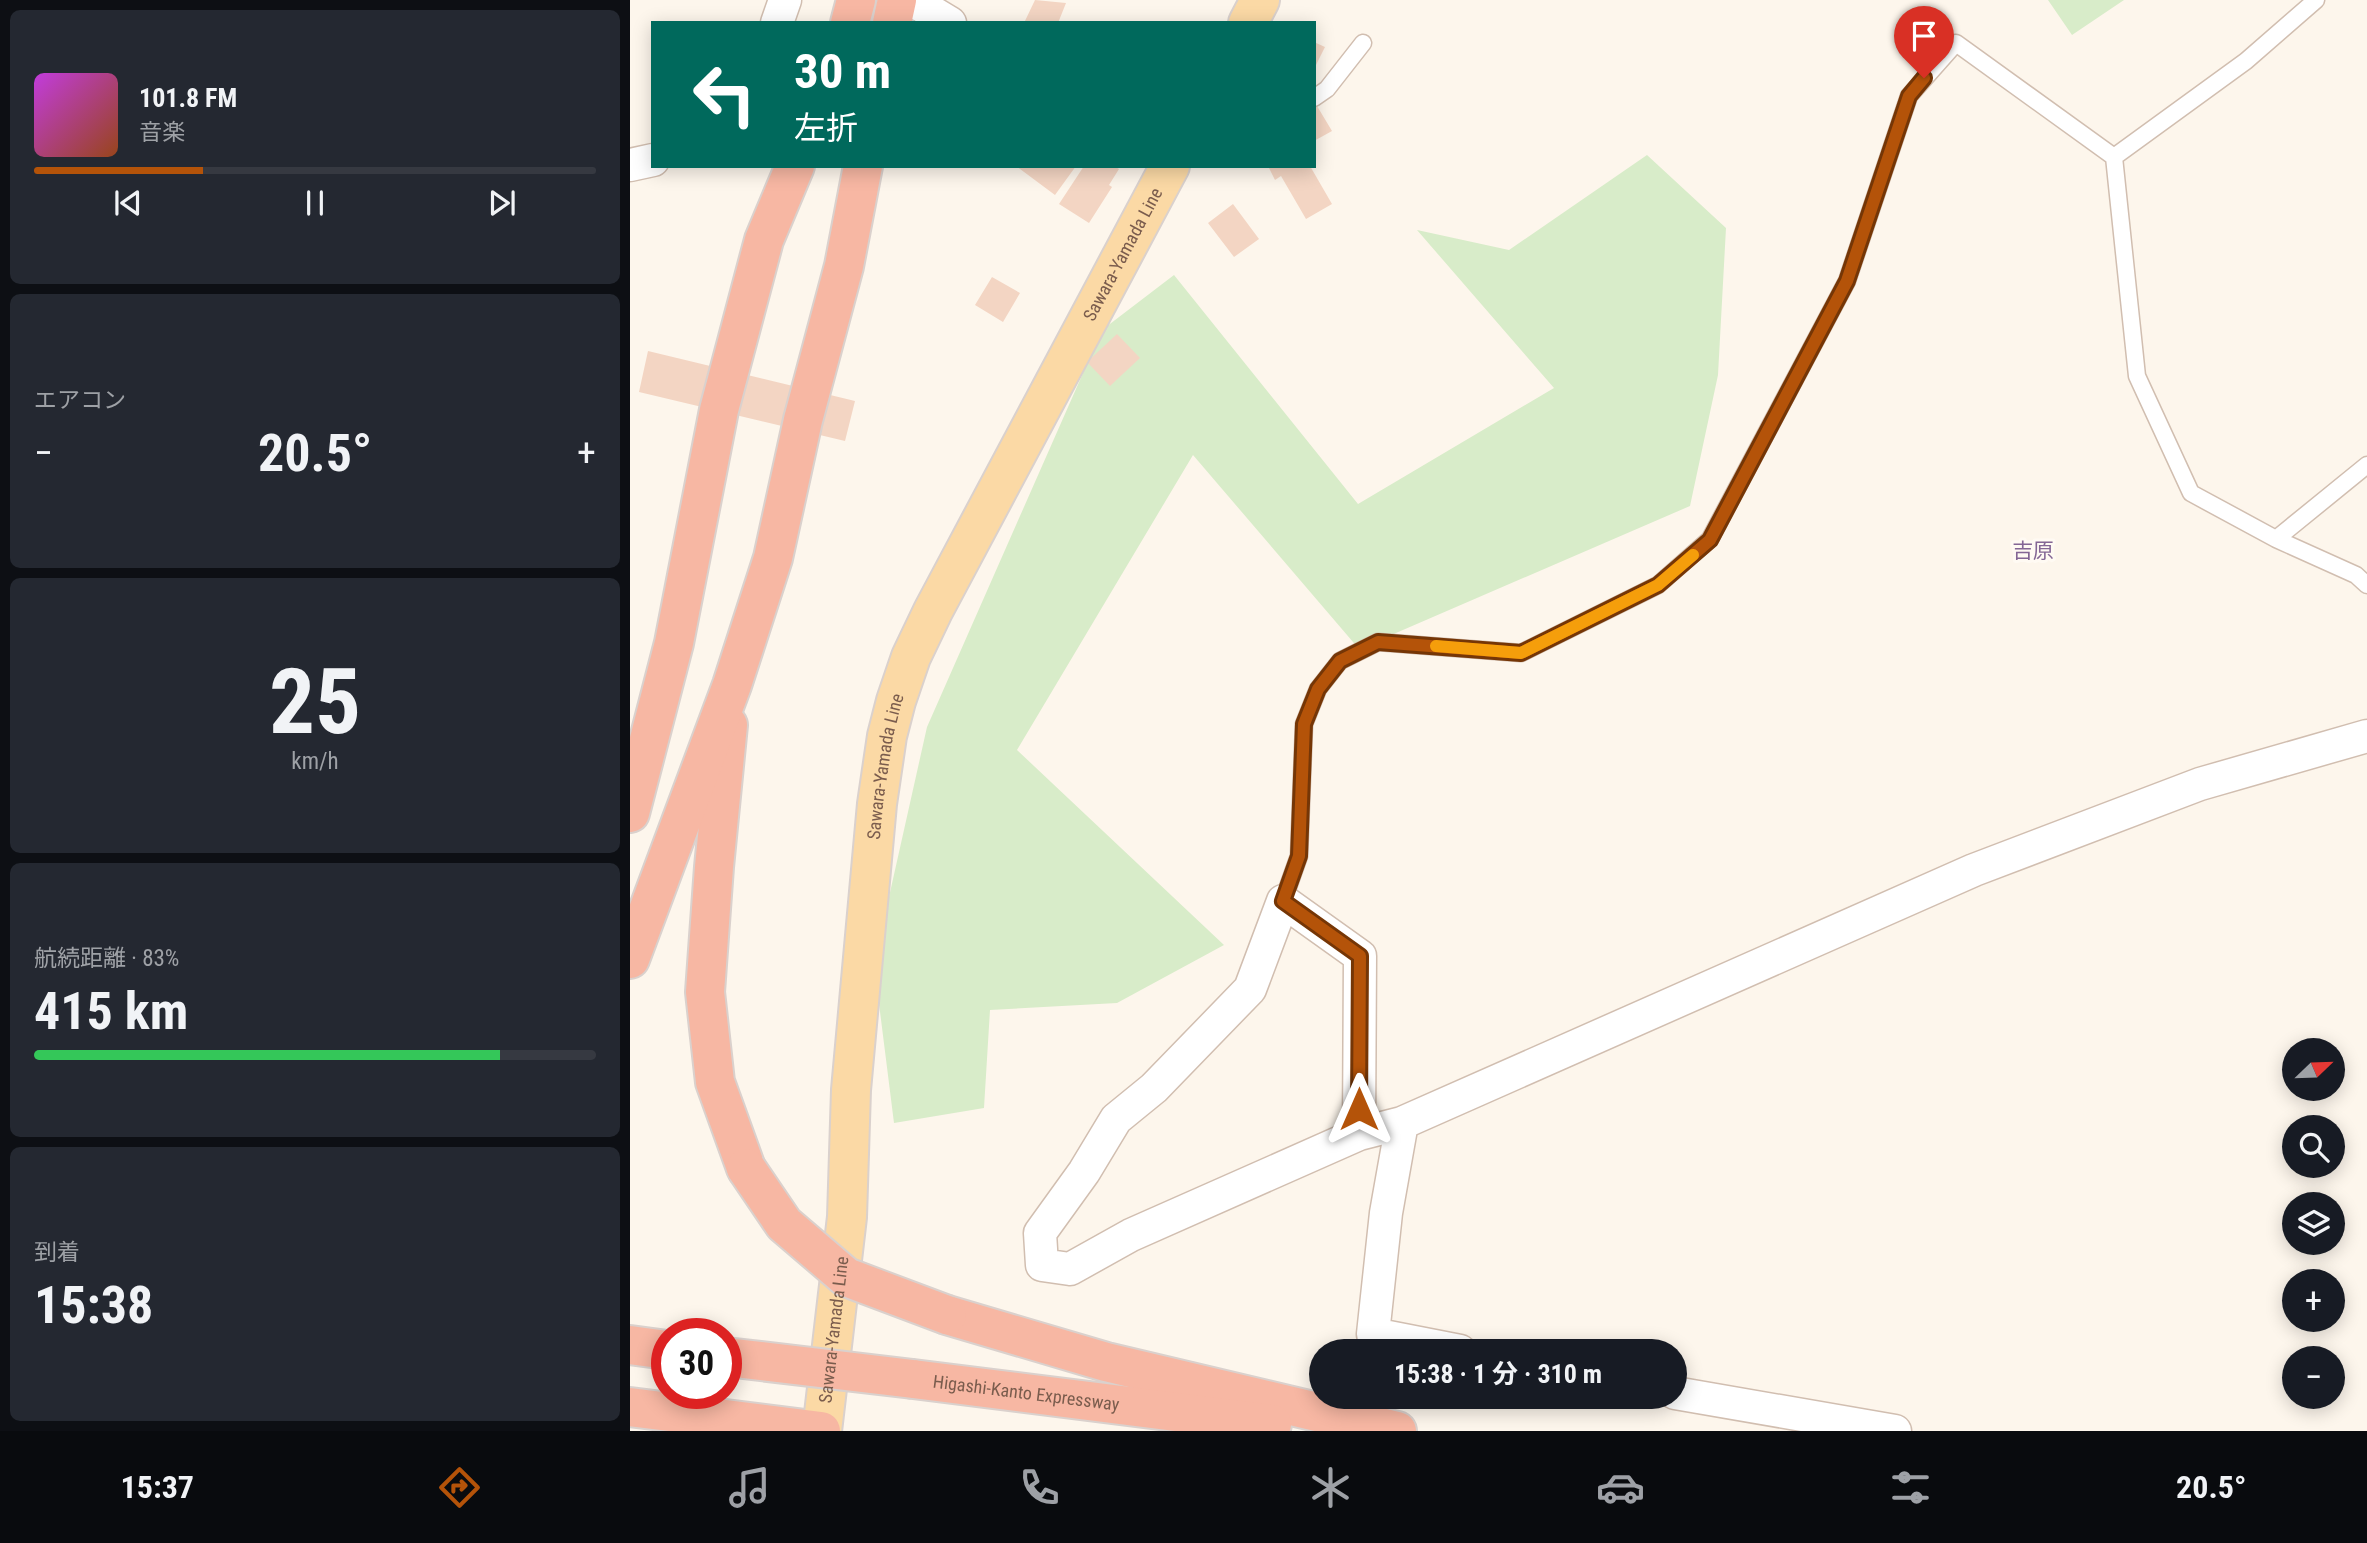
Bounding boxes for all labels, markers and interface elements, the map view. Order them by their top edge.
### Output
pin [1894,6,1954,78]
icon: arrive [1905,17,1943,55]
text: 30 m [794,43,891,100]
icon: left [679,49,770,140]
text: 101.8 FM [139,83,237,113]
text: 左折 [794,109,858,147]
text: 音楽 [139,119,185,146]
icon: previous [109,184,147,222]
icon: pause [296,184,334,222]
icon: next [483,184,521,222]
street label: Sawara-Yamada Line [1078,184,1166,324]
text: エアコン [34,387,126,414]
text: 20.5° [258,423,372,484]
text: − [34,431,53,475]
text: + [577,431,596,475]
district label: 吉原 [2012,539,2054,563]
text: 25 [269,649,361,755]
street label: Sawara-Yamada Line [863,691,908,840]
text: km/h [291,748,339,775]
text: 航続距離 · 83% [34,945,179,972]
text: 415 km [34,981,188,1042]
north arrow [2282,1038,2345,1101]
map controls [2282,1038,2345,1409]
position arrow [1322,1072,1396,1146]
button: search [2282,1115,2345,1178]
button: layers [2282,1192,2345,1255]
text: 到着 [34,1239,80,1266]
street label: Sawara-Yamada Line [814,1255,852,1404]
button: + [2282,1269,2345,1332]
text: 15:38 [34,1275,153,1336]
speed limit sign: 30 [651,1318,742,1409]
button: − [2282,1346,2345,1409]
text: 15:38 · 1 分 · 310 m [1394,1359,1602,1389]
street label: Higashi-Kanto Expressway [932,1371,1121,1415]
icon: directions [435,1463,484,1512]
icon: music [725,1463,774,1512]
icon: phone [1015,1463,1064,1512]
icon: climate [1306,1463,1355,1512]
icon: car [1596,1463,1645,1512]
icon: filters [1886,1463,1935,1512]
text: 15:37 [121,1468,194,1506]
text: 20.5° [2176,1468,2246,1506]

